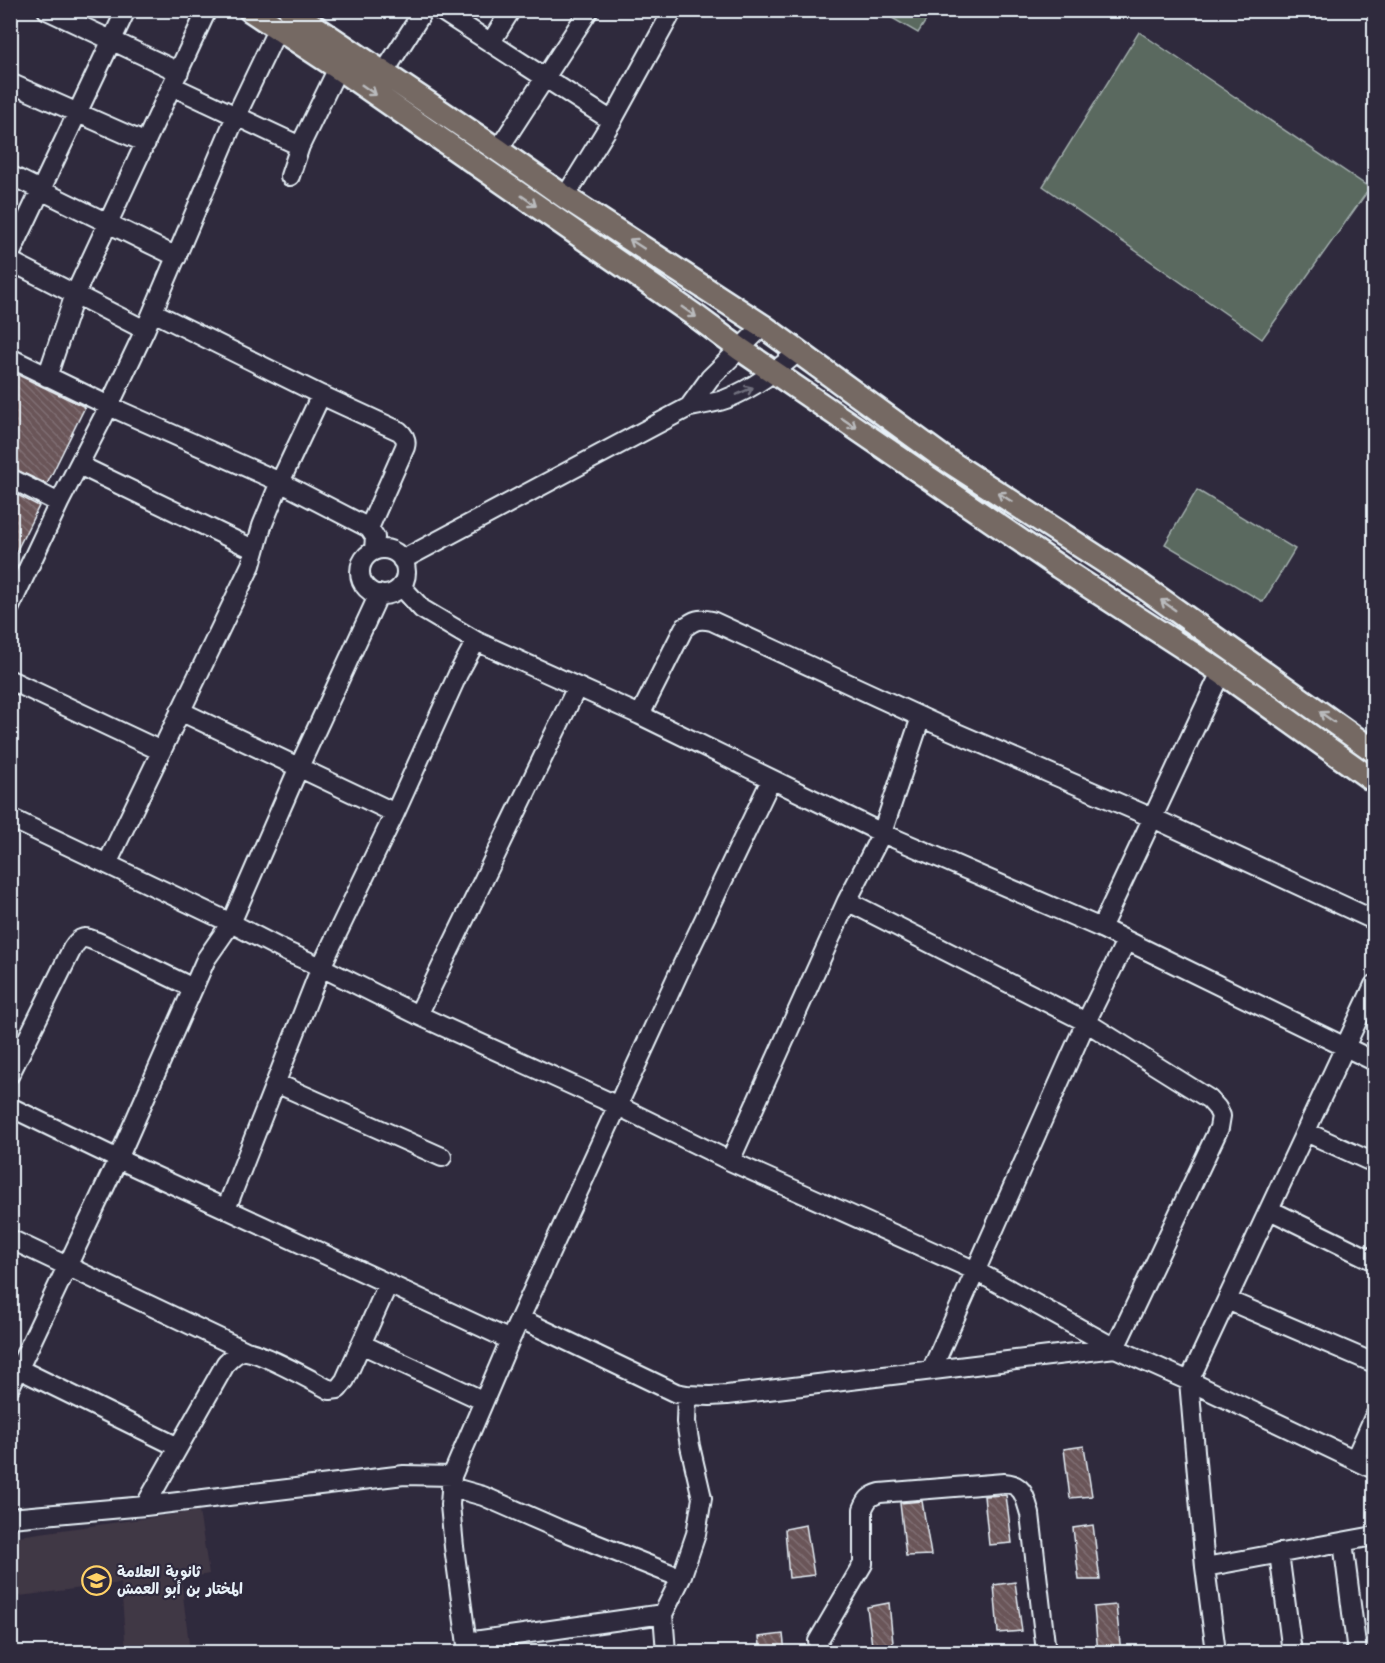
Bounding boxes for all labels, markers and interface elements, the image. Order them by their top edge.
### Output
one-way arrow [360,84,377,96]
one-way arrow [520,195,536,207]
one-way arrow [628,238,645,251]
one-way arrow [681,306,697,318]
one-way arrow [735,384,753,396]
one-way arrow [841,417,857,429]
one-way arrow [997,491,1014,503]
one-way arrow [1160,599,1176,611]
one-way arrow [1319,711,1336,723]
place label: ثانوية العلامة المختار بن أبو العمش [117,1561,243,1602]
school or university icon: ثانوية العلامة المختار بن أبو العمش [80,1565,112,1597]

